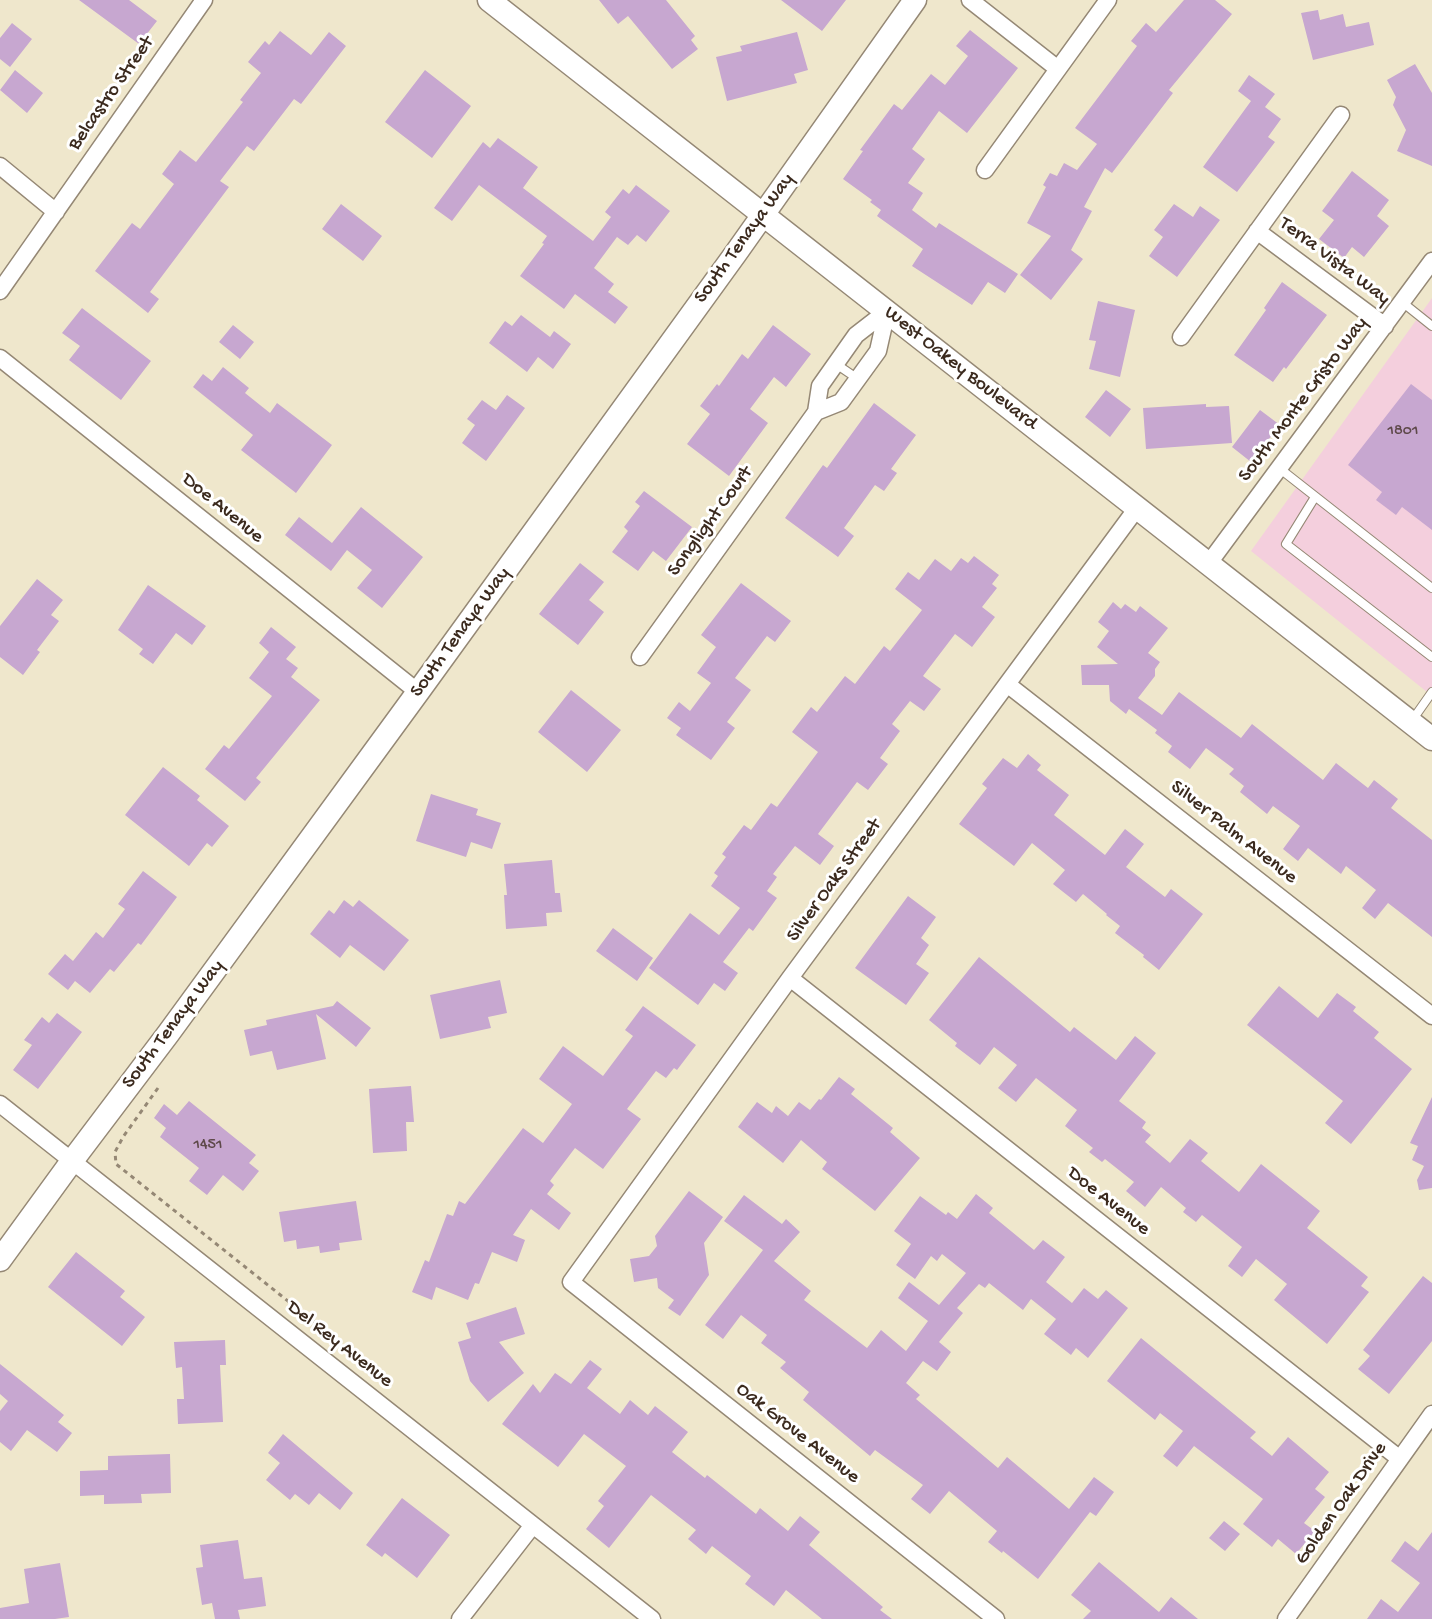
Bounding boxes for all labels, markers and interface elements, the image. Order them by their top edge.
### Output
street label: Belcastro Street [64,32,160,156]
street label: South Tenaya Way [690,169,800,309]
street label: Terra Vista Way [1274,212,1394,312]
street label: West Oakey Boulevard [879,302,1041,436]
street label: South Monte Cristo Way [1234,313,1374,487]
house number: 1801 [1388,422,1418,442]
street label: Songlight Court [663,462,759,582]
street label: Doe Avenue [176,469,268,549]
street label: South Tenaya Way [406,563,516,703]
street label: Silver Palm Avenue [1165,776,1301,890]
street label: Silver Oaks Street [782,815,888,947]
street label: South Tenaya Way [118,956,230,1094]
house number: 1451 [194,1136,222,1156]
street label: Doe Avenue [1062,1162,1154,1242]
street label: Del Rey Avenue [281,1296,397,1394]
street label: Oak Grove Avenue [730,1378,864,1490]
street label: Golden Oak Drive [1291,1438,1393,1570]

